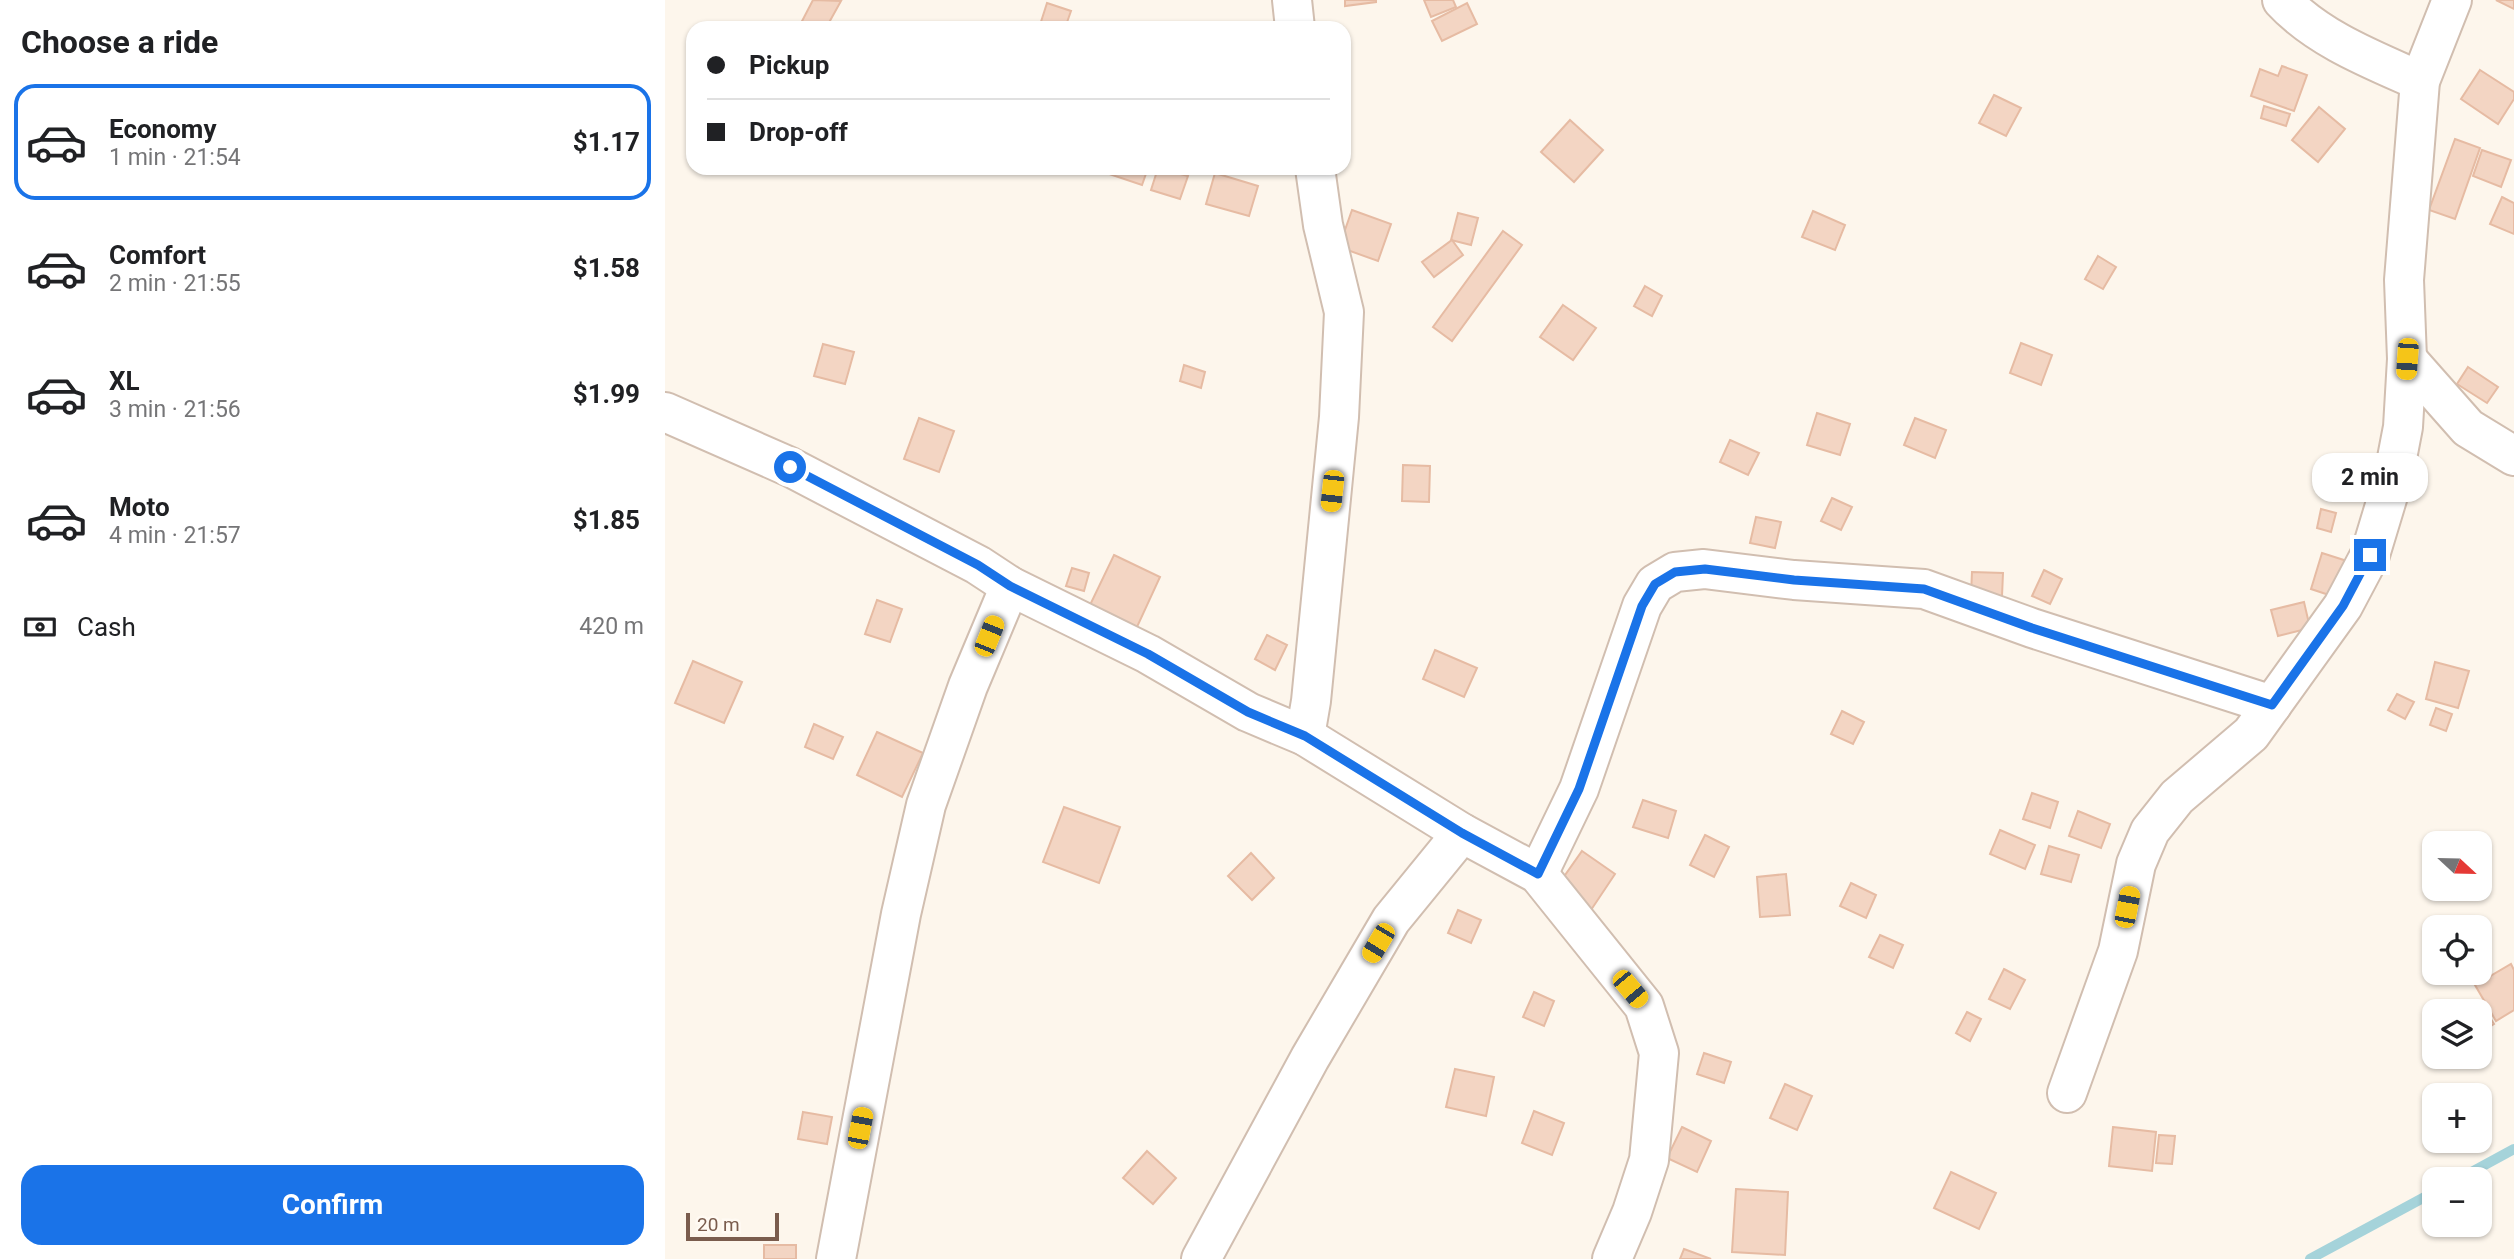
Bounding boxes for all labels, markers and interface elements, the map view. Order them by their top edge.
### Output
text: Choose a ride [21,23,218,61]
text: Pickup [749,50,829,80]
icon: car [25,111,88,174]
text: Economy [109,114,216,144]
text: Drop-off [749,117,848,147]
text: $1.17 [573,127,640,157]
text: 1 min · 21:54 [109,144,241,171]
icon: car [25,237,88,300]
text: Comfort [109,240,206,270]
text: $1.58 [573,253,640,283]
text: 2 min · 21:55 [109,270,241,297]
car [2396,337,2419,381]
icon: car [25,363,88,426]
text: XL [109,366,140,396]
text: $1.99 [573,379,640,409]
text: 3 min · 21:56 [109,396,241,423]
route start [774,451,806,483]
callout: 2 min [2312,454,2428,503]
text: 2 min [2341,464,2399,491]
car [1320,469,1345,513]
icon: car [25,489,88,552]
text: Moto [109,492,170,522]
text: $1.85 [573,505,640,535]
text: 4 min · 21:57 [109,522,241,549]
route end [2354,539,2386,571]
icon: cash [21,608,59,646]
text: Cash [77,612,136,642]
text: 420 m [579,613,644,640]
car [972,613,1007,659]
north arrow [2422,831,2492,901]
map controls [2422,831,2492,1237]
car [2113,884,2142,930]
button: locate [2422,915,2492,985]
car [1359,920,1398,966]
car [1609,966,1652,1012]
button: layers [2422,999,2492,1069]
button: + [2422,1083,2492,1153]
car [846,1105,875,1151]
button: Confirm [21,1165,644,1245]
button: − [2422,1167,2492,1237]
scale bar [686,1210,779,1242]
text: 20 m [697,1213,740,1236]

